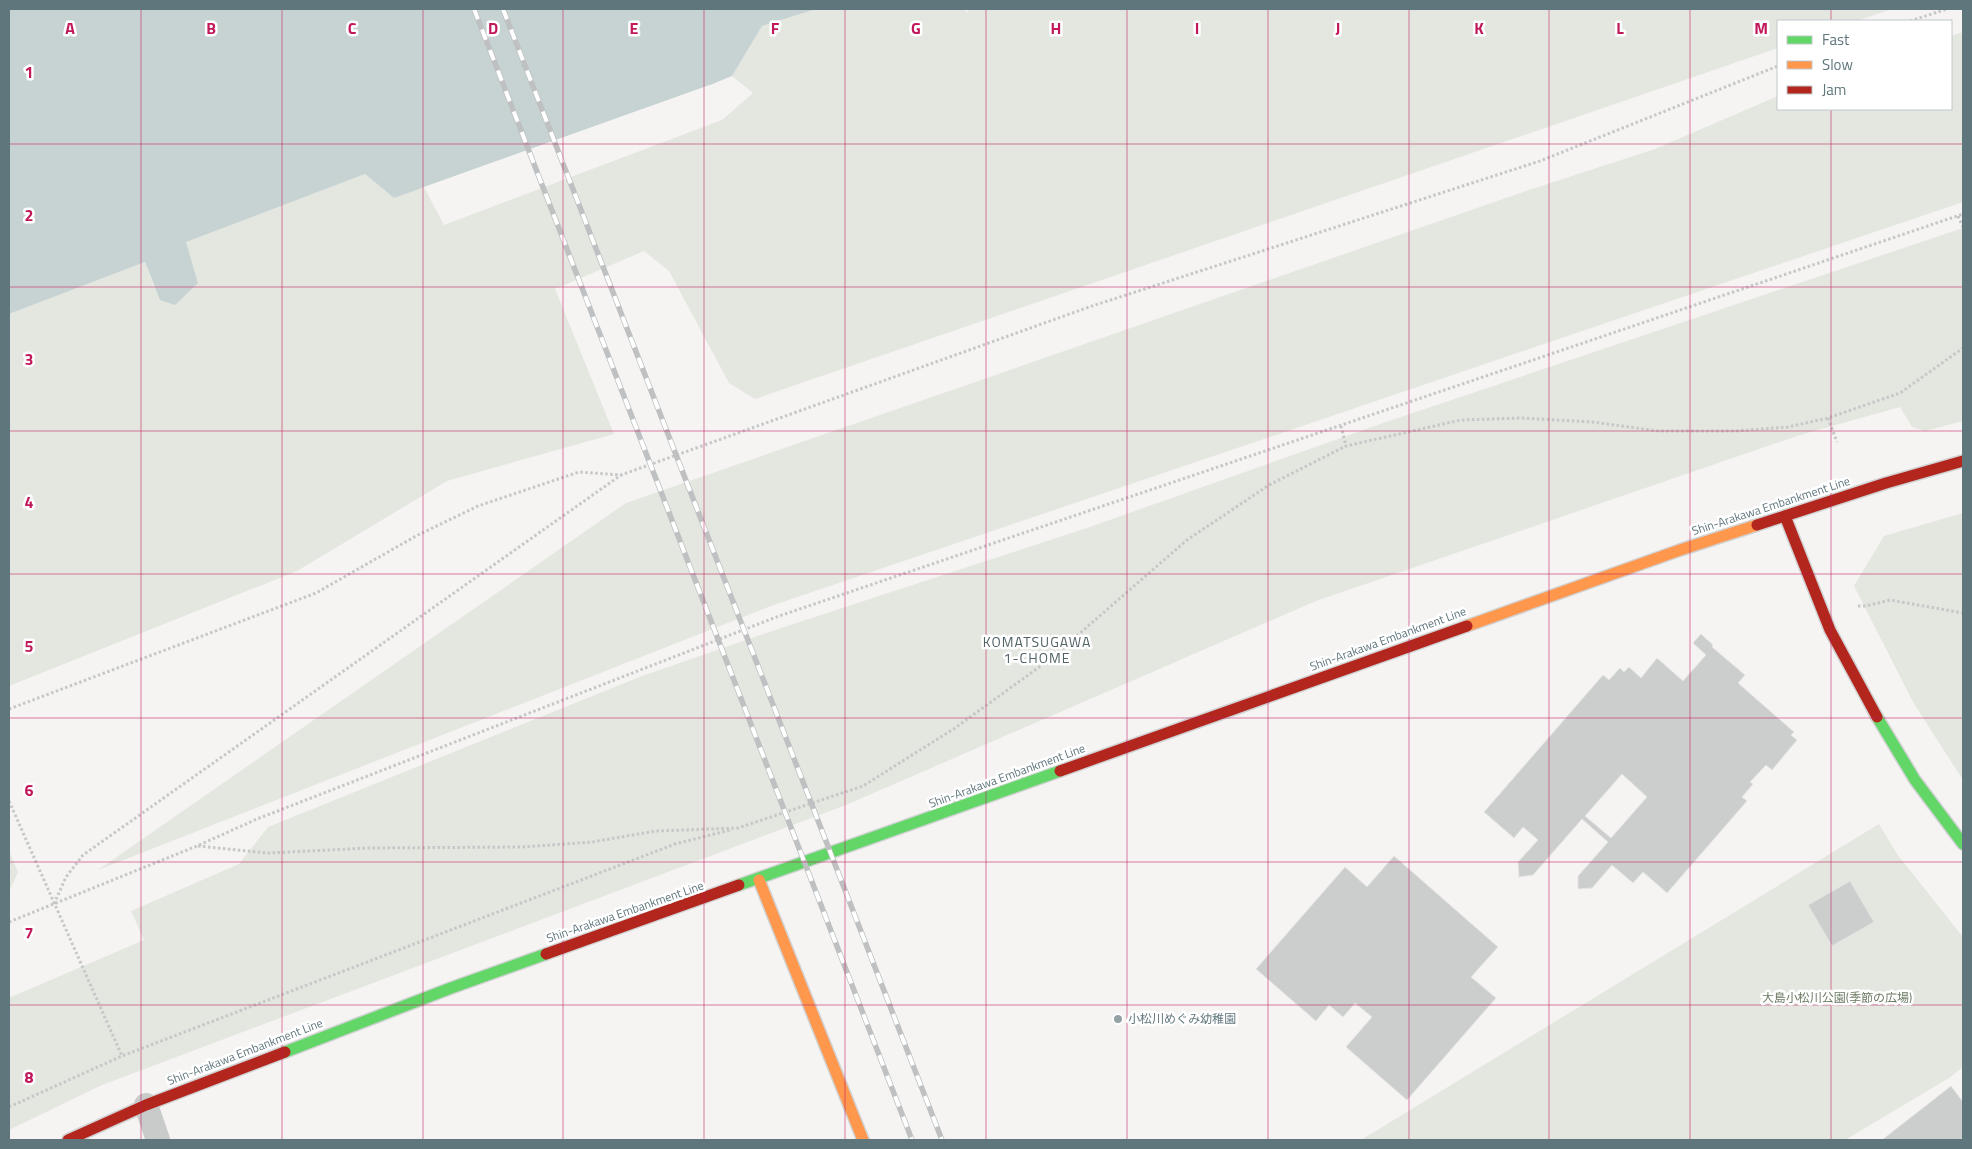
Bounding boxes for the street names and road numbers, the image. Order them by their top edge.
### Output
street label: Shin-Arakawa Embankment Line [1689,471,1852,540]
street label: Shin-Arakawa Embankment Line [1307,601,1469,676]
street label: Shin-Arakawa Embankment Line [926,738,1088,813]
street label: Shin-Arakawa Embankment Line [544,876,706,947]
street label: Shin-Arakawa Embankment Line [164,1013,325,1090]

